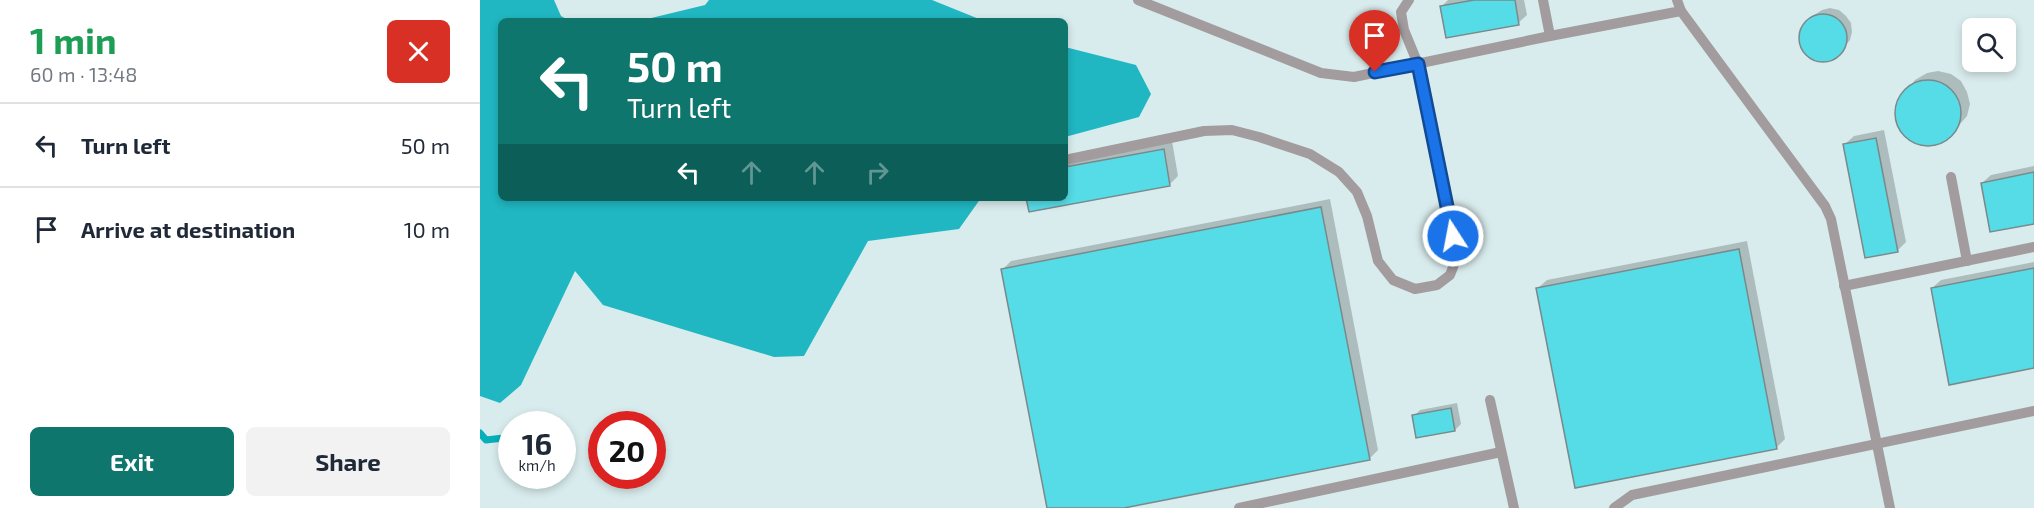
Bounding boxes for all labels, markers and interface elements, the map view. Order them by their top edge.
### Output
pin [1349,10,1400,72]
text: 1 min [30,18,117,61]
map controls [1962,18,2016,72]
button: search [1962,18,2016,72]
icon: arrive [1358,19,1391,52]
button: close [387,20,450,83]
text: 50 m [627,40,723,90]
icon: left [528,42,606,120]
text: 60 m · 13:48 [30,62,137,86]
text: Turn left [627,91,731,123]
icon: left [30,129,63,162]
text: Turn left [81,132,170,158]
text: 50 m [401,132,450,158]
icon: left [672,156,705,189]
icon: ahead [735,156,768,189]
icon: ahead [798,156,831,189]
icon: right [861,156,894,189]
position arrow [1421,204,1485,268]
icon: arrive [30,213,63,246]
text: Arrive at destination [81,216,295,242]
text: 10 m [404,216,450,242]
speed limit sign: 20 [588,411,666,489]
text: 16 [522,425,552,461]
button: Exit [30,427,234,496]
button: Share [246,427,450,496]
text: km/h [518,456,556,474]

